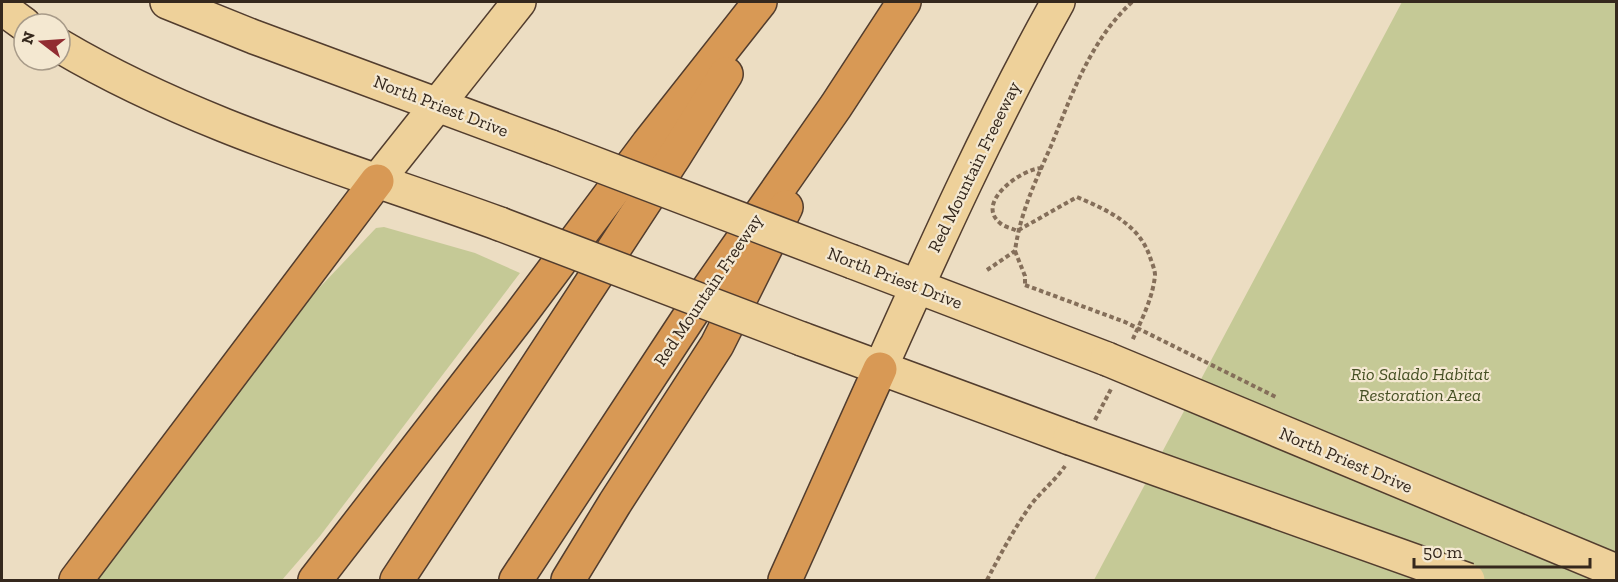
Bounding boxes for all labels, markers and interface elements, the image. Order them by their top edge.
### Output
north arrow [12,12,72,72]
text: N [17,29,39,46]
street label: North Priest Drive [370,70,512,142]
street label: Red Mountain Freeeway [923,77,1025,256]
street label: Red Mountain Freeway [649,209,768,370]
street label: North Priest Drive [824,242,966,314]
park label: Rio Salado Habitat Restoration Area [1351,363,1489,406]
street label: North Priest Drive [1276,422,1416,498]
scale bar [1414,531,1590,569]
text: 50 m [1423,541,1463,563]

